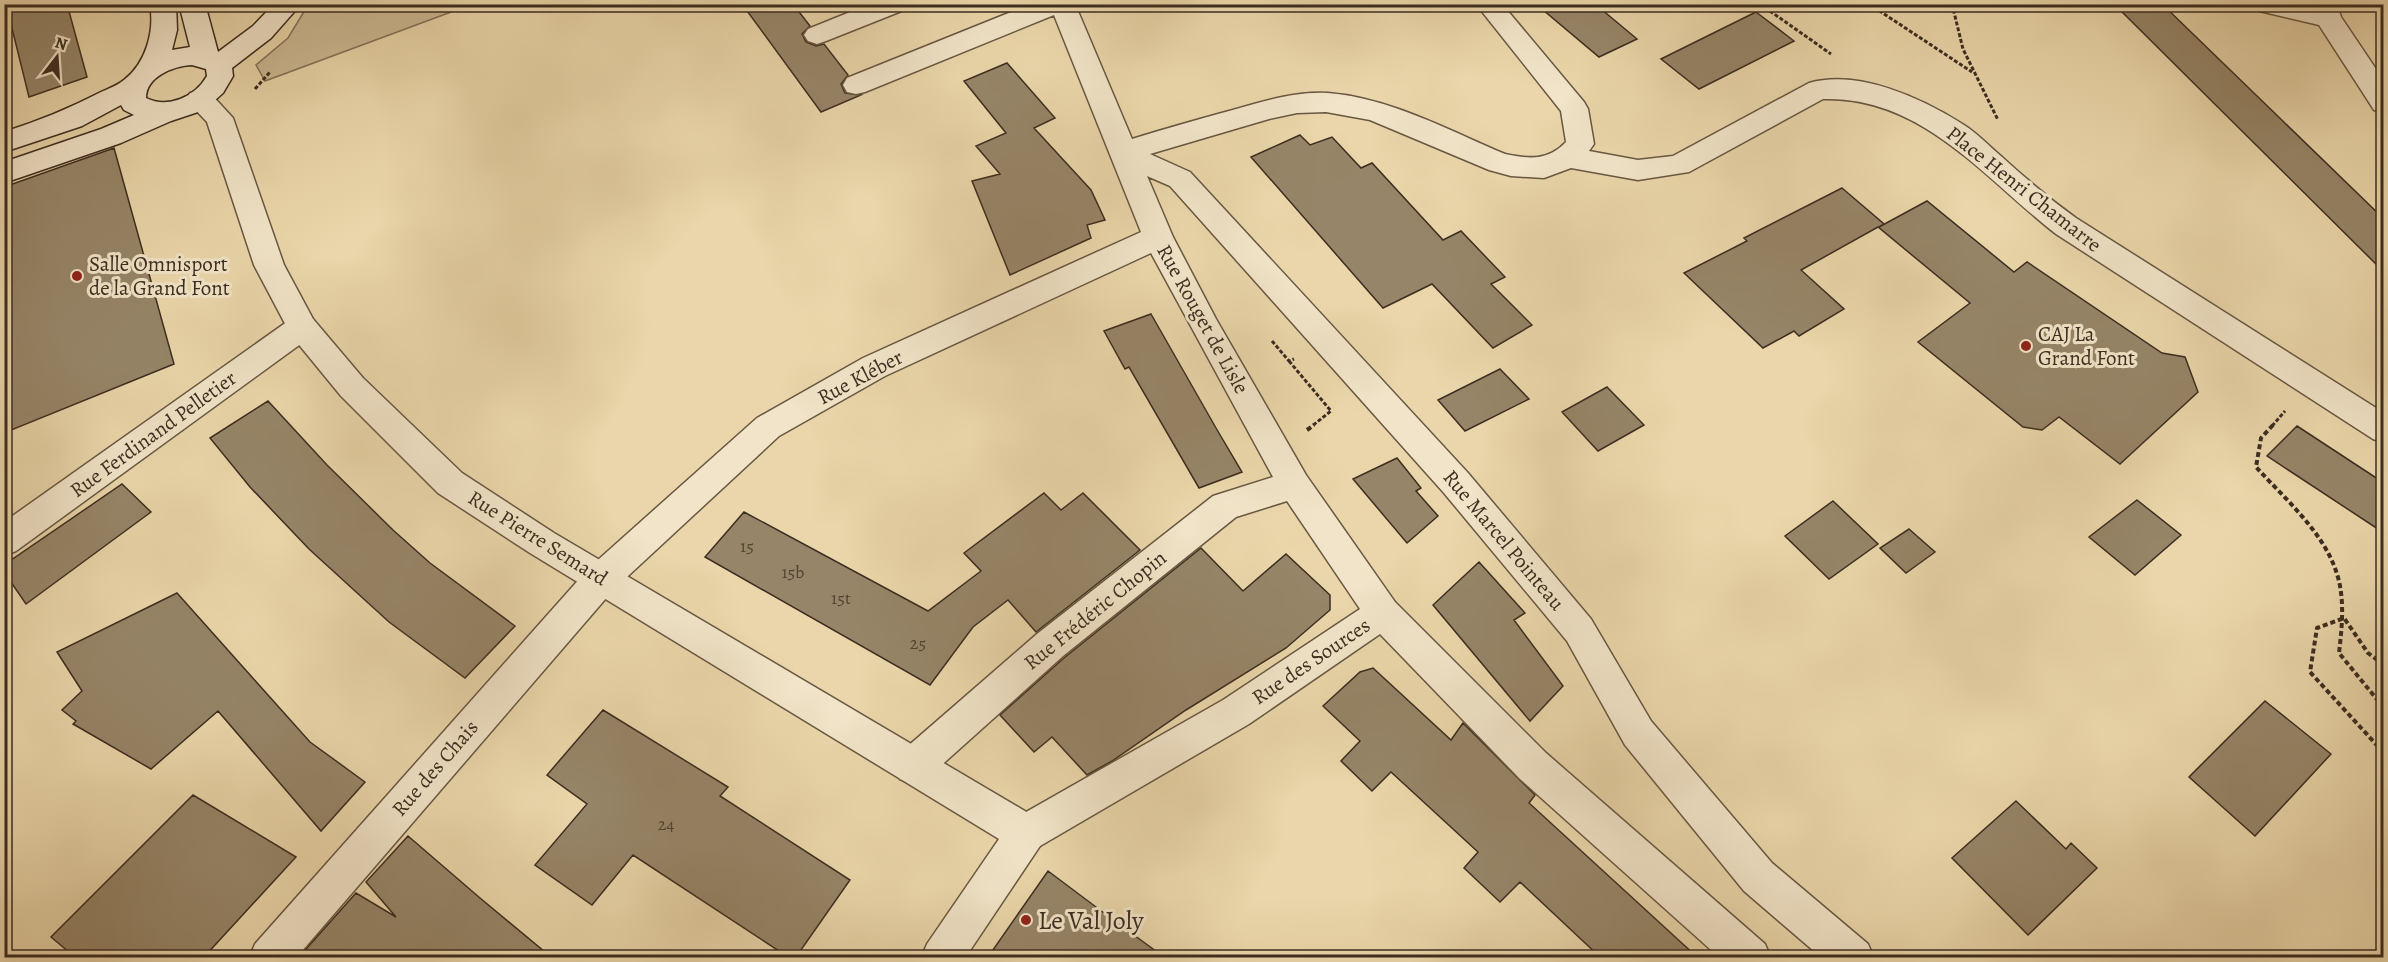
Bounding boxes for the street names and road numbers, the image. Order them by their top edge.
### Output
street label: Place Henri Chamarre [1941,120,2107,258]
street label: Rue Rouget de Lisle [1150,239,1256,399]
street label: Rue Kléber [812,343,908,411]
street label: Rue Ferdinand Pelletier [64,364,242,504]
street label: Rue Marcel Pointeau [1437,464,1572,617]
street label: Rue Pierre Semard [463,484,614,593]
street label: Rue Frédéric Chopin [1018,544,1172,676]
street label: Rue des Sources [1246,611,1376,711]
street label: Rue des Chais [385,714,485,822]

